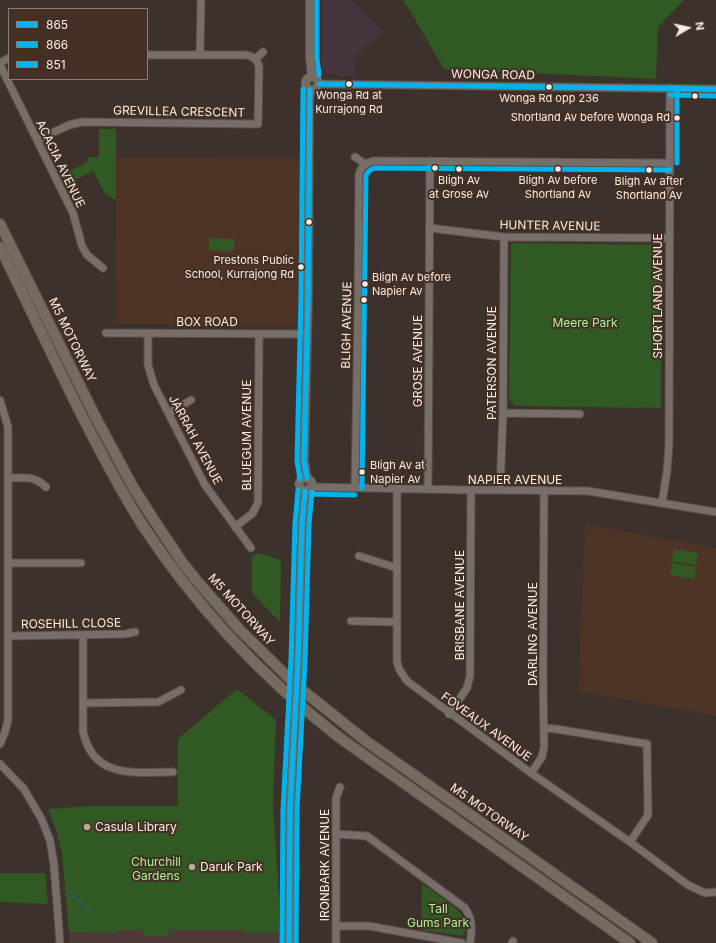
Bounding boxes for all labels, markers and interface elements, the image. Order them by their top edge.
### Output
legend [8,8,148,80]
north arrow [668,8,708,48]
text: 865 [46,17,68,32]
text: N [692,21,707,31]
text: 866 [46,37,68,52]
text: 851 [46,57,66,72]
street label: WONGA ROAD [451,67,535,83]
marker: Wonga Rd at Kurrajong Rd [344,79,354,89]
marker: Wonga Rd opp 236 [544,82,554,92]
place label: Wonga Rd at Kurrajong Rd [315,89,383,115]
unlabelled marker [690,91,700,101]
place label: Wonga Rd opp 236 [499,92,599,106]
street label: GREVILLEA CRESCENT [113,104,245,120]
place label: Shortland Av before Wonga Rd [511,111,670,125]
marker: Shortland Av before Wonga Rd [672,113,682,123]
street label: ACACIA AVENUE [32,118,88,210]
unlabelled marker [430,163,440,173]
marker: Bligh Av at Grose Av [454,164,464,174]
marker: Bligh Av before Shortland Av [553,164,563,174]
marker: Bligh Av after Shortland Av [644,165,654,175]
place label: Bligh Av at Grose Av [429,174,489,200]
place label: Bligh Av before Shortland Av [519,174,597,200]
place label: Bligh Av after Shortland Av [615,175,683,201]
unlabelled marker [304,217,314,227]
street label: HUNTER AVENUE [499,218,601,234]
street label: SHORTLAND AVENUE [651,233,665,359]
place label: Prestons Public School, Kurrajong Rd [185,254,294,280]
marker: Prestons Public School, Kurrajong Rd [296,262,306,272]
place label: Bligh Av before Napier Av [372,271,451,297]
marker: Bligh Av before Napier Av [360,279,370,289]
street label: BLIGH AVENUE [339,281,355,369]
street label: M5 MOTORWAY [45,295,99,385]
unlabelled marker [359,295,369,305]
street label: PATERSON AVENUE [485,306,499,420]
street label: BOX ROAD [176,315,238,329]
street label: GROSE AVENUE [411,315,425,407]
park label: Meere Park [552,316,618,330]
street label: BLUEGUM AVENUE [240,379,254,491]
street label: JARRAH AVENUE [165,393,225,487]
place label: Bligh Av at Napier Av [370,459,425,485]
marker: Bligh Av at Napier Av [357,467,367,477]
street label: NAPIER AVENUE [468,473,562,487]
street label: BRISBANE AVENUE [453,550,467,660]
street label: M5 MOTORWAY [205,571,277,649]
street label: DARLING AVENUE [526,582,540,686]
street label: ROSEHILL CLOSE [21,616,121,632]
street label: FOVEAUX AVENUE [438,689,534,765]
street label: M5 MOTORWAY [447,781,531,845]
street label: IRONBARK AVENUE [318,809,332,921]
place label: Casula Library [95,820,177,834]
marker: Casula Library [82,822,92,832]
park label: Churchill Gardens [131,855,181,883]
place label: Daruk Park [200,860,263,874]
marker: Daruk Park [187,862,197,872]
park label: Tall Gums Park [407,902,469,930]

